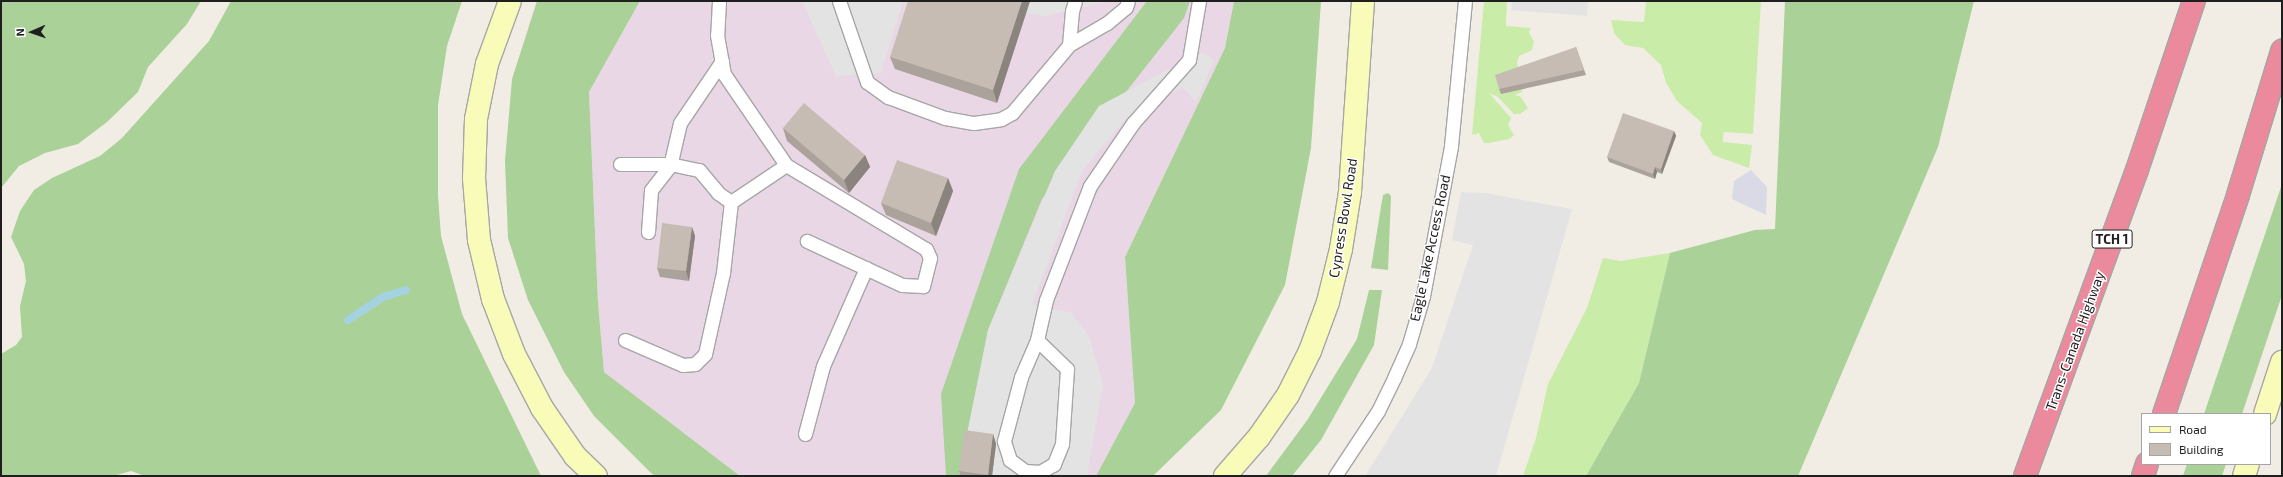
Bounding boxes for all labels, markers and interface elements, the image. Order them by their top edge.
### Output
north arrow [12,12,52,52]
text: N [13,28,26,37]
street label: Cypress Bowl Road [1325,157,1361,279]
street label: Eagle Lake Access Road [1406,173,1454,323]
road number: TCH 1 [2091,228,2133,250]
street label: Trans-Canada Highway [2042,269,2108,413]
legend [2141,413,2271,465]
text: Road [2179,422,2207,436]
text: Building [2179,442,2223,456]

